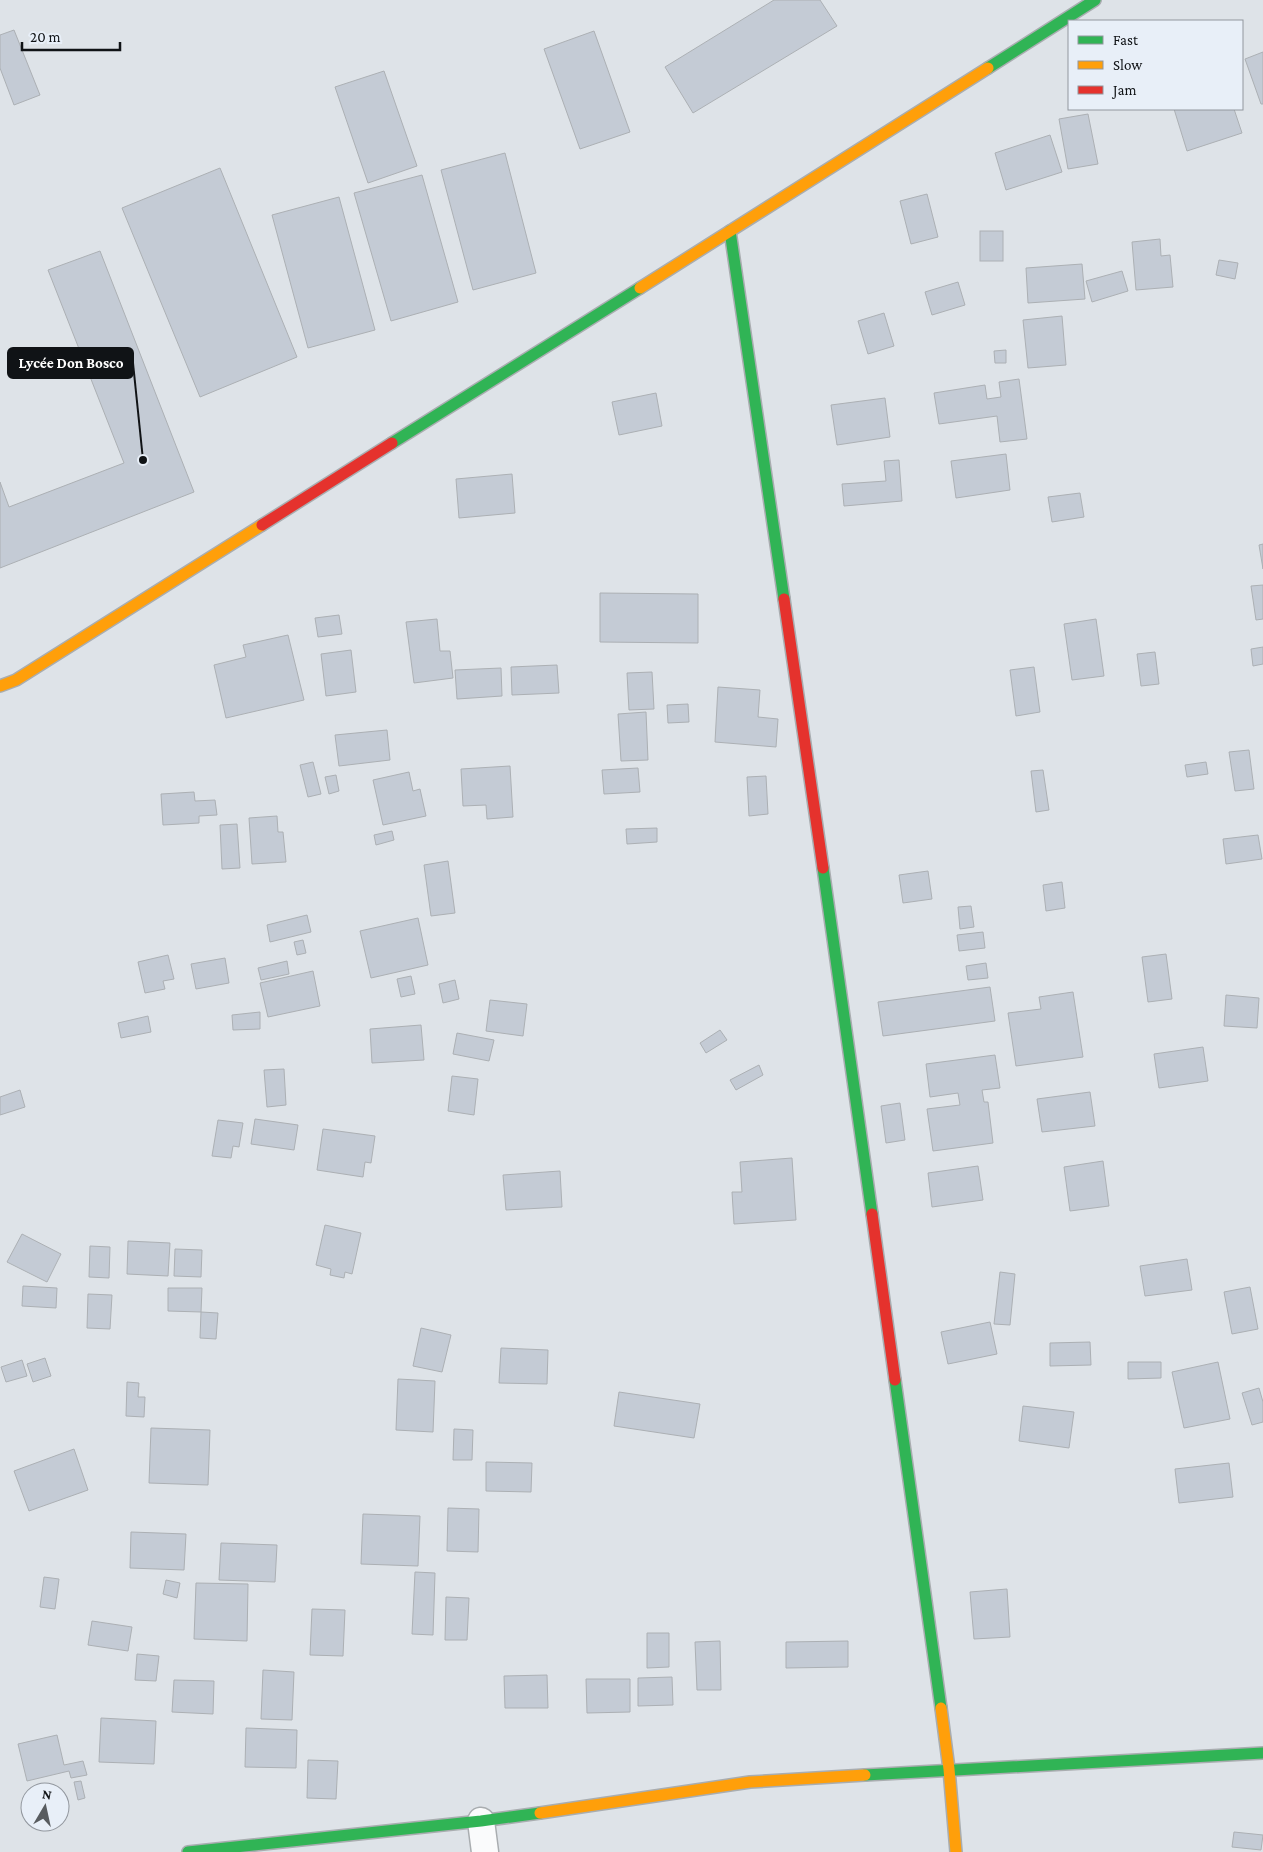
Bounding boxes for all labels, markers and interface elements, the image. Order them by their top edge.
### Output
scale bar [22,20,120,52]
legend [1068,20,1243,110]
text: 20 m [30,29,61,45]
text: Fast [1113,32,1139,48]
text: Slow [1113,57,1143,73]
text: Jam [1111,82,1136,99]
callout: Lycée Don Bosco [8,348,133,378]
text: Lycée Don Bosco [19,355,124,371]
north arrow [20,1782,70,1832]
text: N [41,1786,53,1803]

